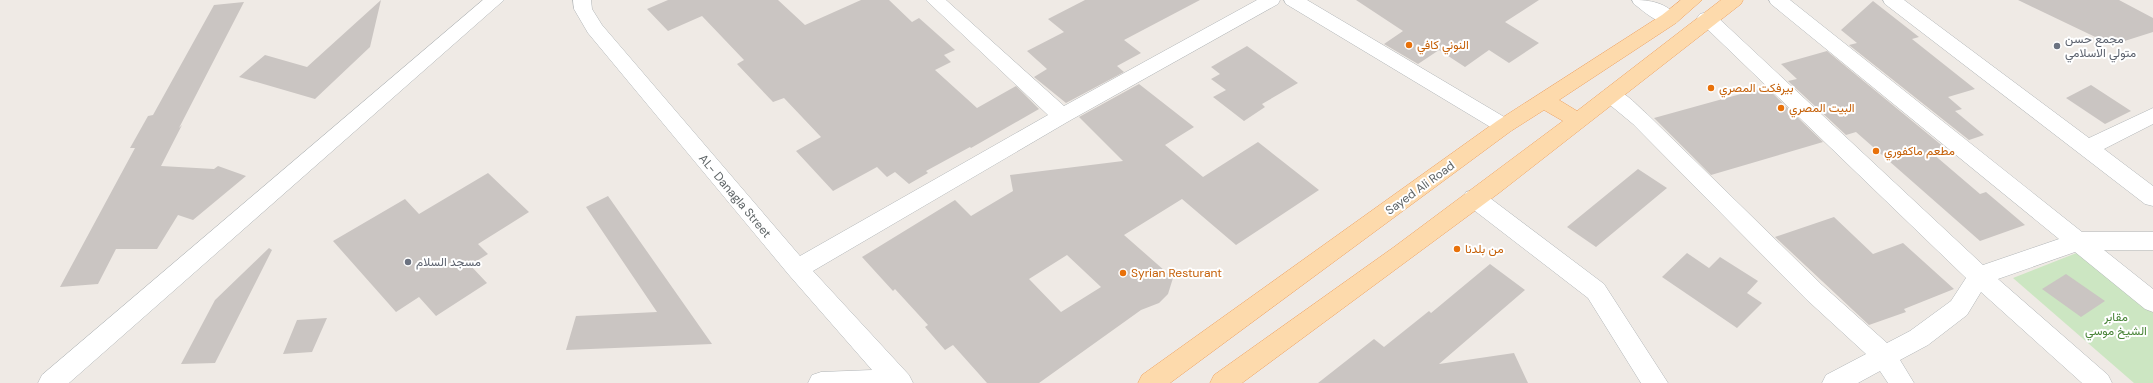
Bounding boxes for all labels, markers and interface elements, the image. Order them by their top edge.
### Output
place label: مجمع حسن متولي الاسلامي [2065,31,2136,63]
place label: النوني كافي [1417,37,1469,55]
marker: النوني كافي [1404,40,1414,50]
marker: مجمع حسن متولي الاسلامي [2052,41,2062,51]
place label: بيرفكت المصري [1719,80,1794,98]
marker: بيرفكت المصري [1706,83,1716,93]
place label: البيت المصري [1789,100,1855,118]
marker: البيت المصري [1776,103,1786,113]
place label: مطعم ماكفوري [1884,143,1955,161]
marker: مطعم ماكفوري [1871,146,1881,156]
street label: AL- Danagla Street [695,151,775,241]
street label: Sayed Ali Road [1382,158,1458,218]
place label: من بلدنا [1465,241,1504,257]
marker: من بلدنا [1452,244,1462,254]
place label: مسجد السلام [416,254,481,270]
marker: مسجد السلام [403,257,413,267]
place label: Syrian Resturant [1131,265,1222,281]
marker: Syrian Resturant [1118,268,1128,278]
park label: مقابر الشيخ موسي [2085,309,2147,341]

